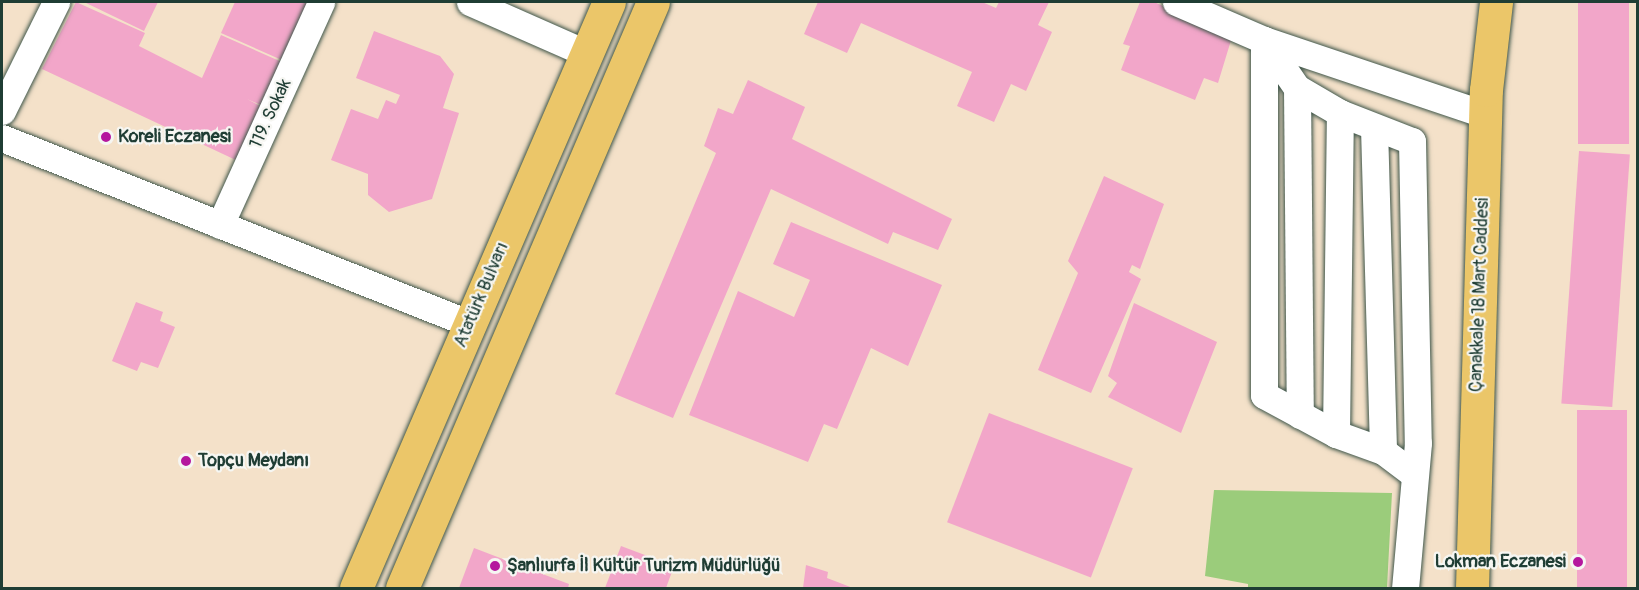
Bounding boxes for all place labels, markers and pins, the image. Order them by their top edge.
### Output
place label: Koreli Eczanesi [118,126,231,148]
marker: Koreli Eczanesi [99,130,113,144]
place label: Topçu Meydanı [198,450,309,472]
marker: Topçu Meydanı [179,454,193,468]
place label: Lokman Eczanesi [1435,551,1566,573]
place label: Şanlıurfa İl Kültür Turizm Müdürlüğü [507,555,780,577]
marker: Lokman Eczanesi [1571,555,1585,569]
marker: Şanlıurfa İl Kültür Turizm Müdürlüğü [488,559,502,573]

